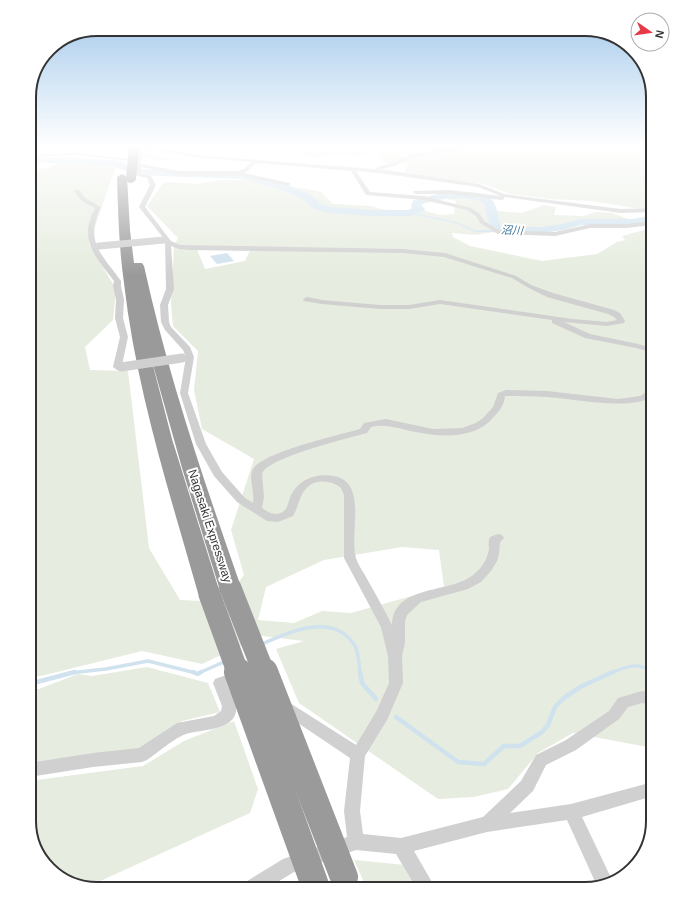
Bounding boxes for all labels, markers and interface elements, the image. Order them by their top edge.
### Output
north arrow [630,12,670,52]
text: N [653,29,666,40]
water label: 沼川 [501,223,524,237]
street label: Nagasaki Expressway [185,468,235,584]

